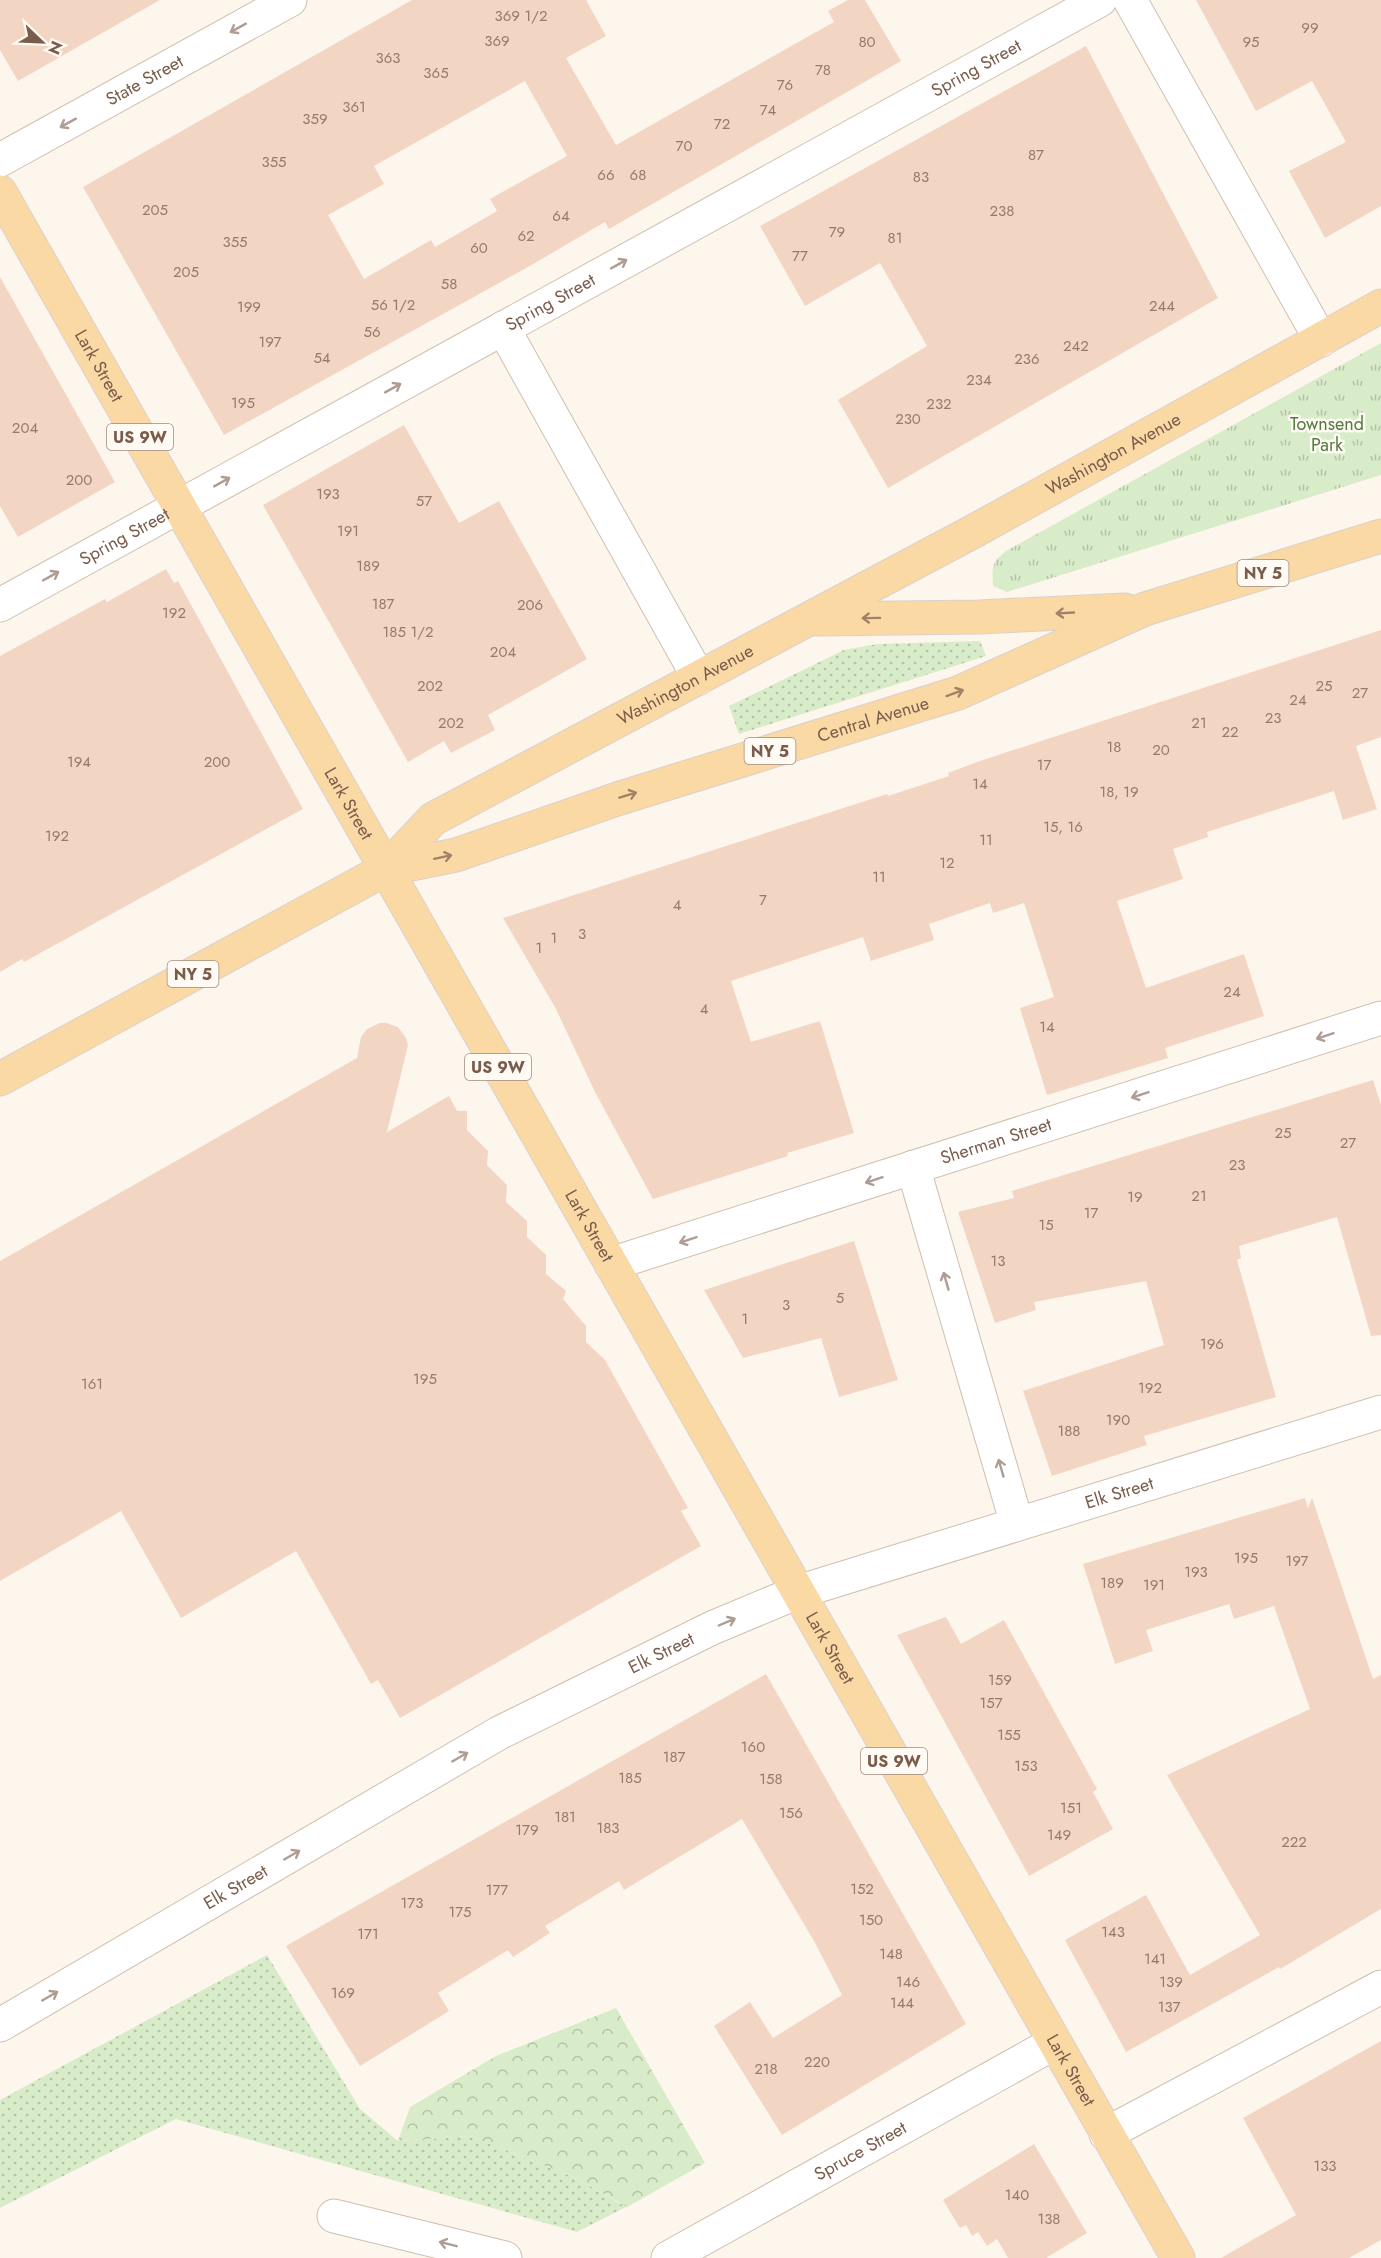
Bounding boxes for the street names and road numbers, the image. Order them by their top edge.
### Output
street label: Spring Street [926,33,1026,103]
street label: State Street [101,48,189,112]
street label: Spring Street [501,267,601,338]
street label: Lark Street [68,325,130,407]
street label: Washington Avenue [1041,406,1186,502]
road number: US 9W [107,424,173,450]
street label: Spring Street [75,501,175,572]
road number: NY 5 [1238,560,1288,586]
street label: Washington Avenue [613,638,758,732]
street label: Central Avenue [814,690,932,749]
road number: NY 5 [744,738,796,764]
street label: Lark Street [318,763,380,845]
road number: NY 5 [168,961,218,987]
road number: US 9W [465,1054,531,1080]
street label: Sherman Street [937,1111,1055,1171]
street label: Lark Street [559,1185,621,1267]
street label: Elk Street [1082,1470,1157,1516]
street label: Lark Street [799,1607,861,1689]
street label: Elk Street [624,1626,699,1680]
road number: US 9W [861,1748,927,1774]
street label: Elk Street [199,1858,273,1916]
street label: Lark Street [1040,2029,1102,2112]
street label: Spruce Street [809,2114,912,2187]

